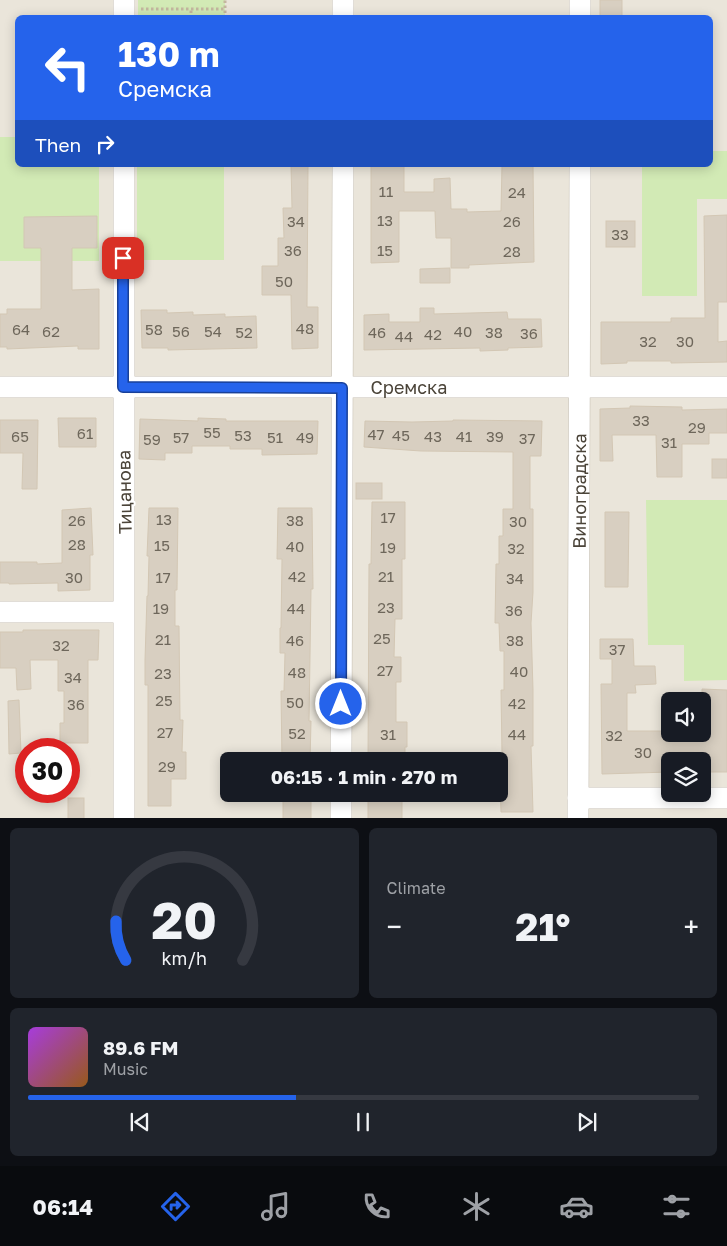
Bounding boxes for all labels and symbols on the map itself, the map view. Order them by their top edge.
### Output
house number: 11 [379,182,393,200]
house number: 24 [508,183,526,201]
house number: 13 [377,211,393,229]
house number: 34 [287,212,305,230]
house number: 26 [503,212,521,230]
house number: 33 [611,225,629,243]
pin [102,237,144,279]
house number: 36 [284,241,302,259]
house number: 15 [377,241,393,259]
house number: 28 [503,242,521,260]
house number: 50 [275,272,293,290]
house number: 48 [296,319,314,337]
house number: 64 [12,320,30,338]
house number: 58 [145,320,163,338]
house number: 62 [42,322,60,340]
house number: 56 [172,322,190,340]
house number: 54 [204,322,222,340]
house number: 40 [454,322,472,340]
house number: 52 [235,323,253,341]
house number: 46 [368,323,386,341]
house number: 38 [485,323,503,341]
house number: 36 [520,324,538,342]
house number: 42 [424,325,442,343]
house number: 44 [395,327,413,345]
house number: 32 [639,332,657,350]
house number: 30 [676,332,694,350]
street label: Сремска [371,376,447,398]
house number: 33 [632,411,650,429]
house number: 29 [688,418,706,436]
house number: 55 [203,423,221,441]
house number: 61 [77,424,93,442]
house number: 47 [367,425,385,443]
house number: 53 [234,426,252,444]
house number: 45 [392,426,410,444]
house number: 65 [11,427,29,445]
house number: 43 [424,427,442,445]
house number: 41 [456,427,472,445]
house number: 39 [486,427,504,445]
house number: 57 [173,428,189,446]
house number: 51 [267,428,283,446]
house number: 49 [296,428,314,446]
house number: 37 [519,429,535,447]
house number: 59 [143,430,161,448]
street label: Виноградска [568,433,590,549]
house number: 31 [661,433,677,451]
street label: Тицанова [112,450,136,534]
house number: 17 [380,508,396,526]
house number: 13 [156,510,172,528]
house number: 26 [68,511,86,529]
house number: 38 [286,511,304,529]
house number: 30 [509,512,527,530]
house number: 28 [68,535,86,553]
house number: 15 [154,536,170,554]
house number: 40 [286,537,304,555]
house number: 19 [380,538,396,556]
house number: 32 [507,539,525,557]
house number: 42 [288,567,306,585]
house number: 21 [378,567,394,585]
house number: 30 [65,568,83,586]
house number: 17 [155,568,171,586]
house number: 34 [506,569,524,587]
house number: 23 [377,598,395,616]
house number: 19 [153,599,169,617]
house number: 44 [287,599,305,617]
house number: 36 [505,601,523,619]
house number: 25 [373,629,391,647]
house number: 21 [155,630,171,648]
house number: 46 [286,631,304,649]
house number: 38 [506,631,524,649]
house number: 32 [52,636,70,654]
house number: 37 [609,640,625,658]
house number: 27 [377,661,393,679]
house number: 40 [510,662,528,680]
house number: 48 [288,663,306,681]
house number: 23 [154,664,172,682]
house number: 34 [64,668,82,686]
position arrow [314,677,366,729]
house number: 25 [155,691,173,709]
house number: 50 [286,693,304,711]
house number: 42 [508,694,526,712]
house number: 36 [67,695,85,713]
house number: 27 [157,723,173,741]
house number: 52 [288,724,306,742]
house number: 31 [380,725,396,743]
house number: 44 [508,725,526,743]
house number: 32 [605,726,623,744]
speed limit sign: 30 [15,738,80,803]
house number: 30 [634,743,652,761]
house number: 29 [158,757,176,775]

